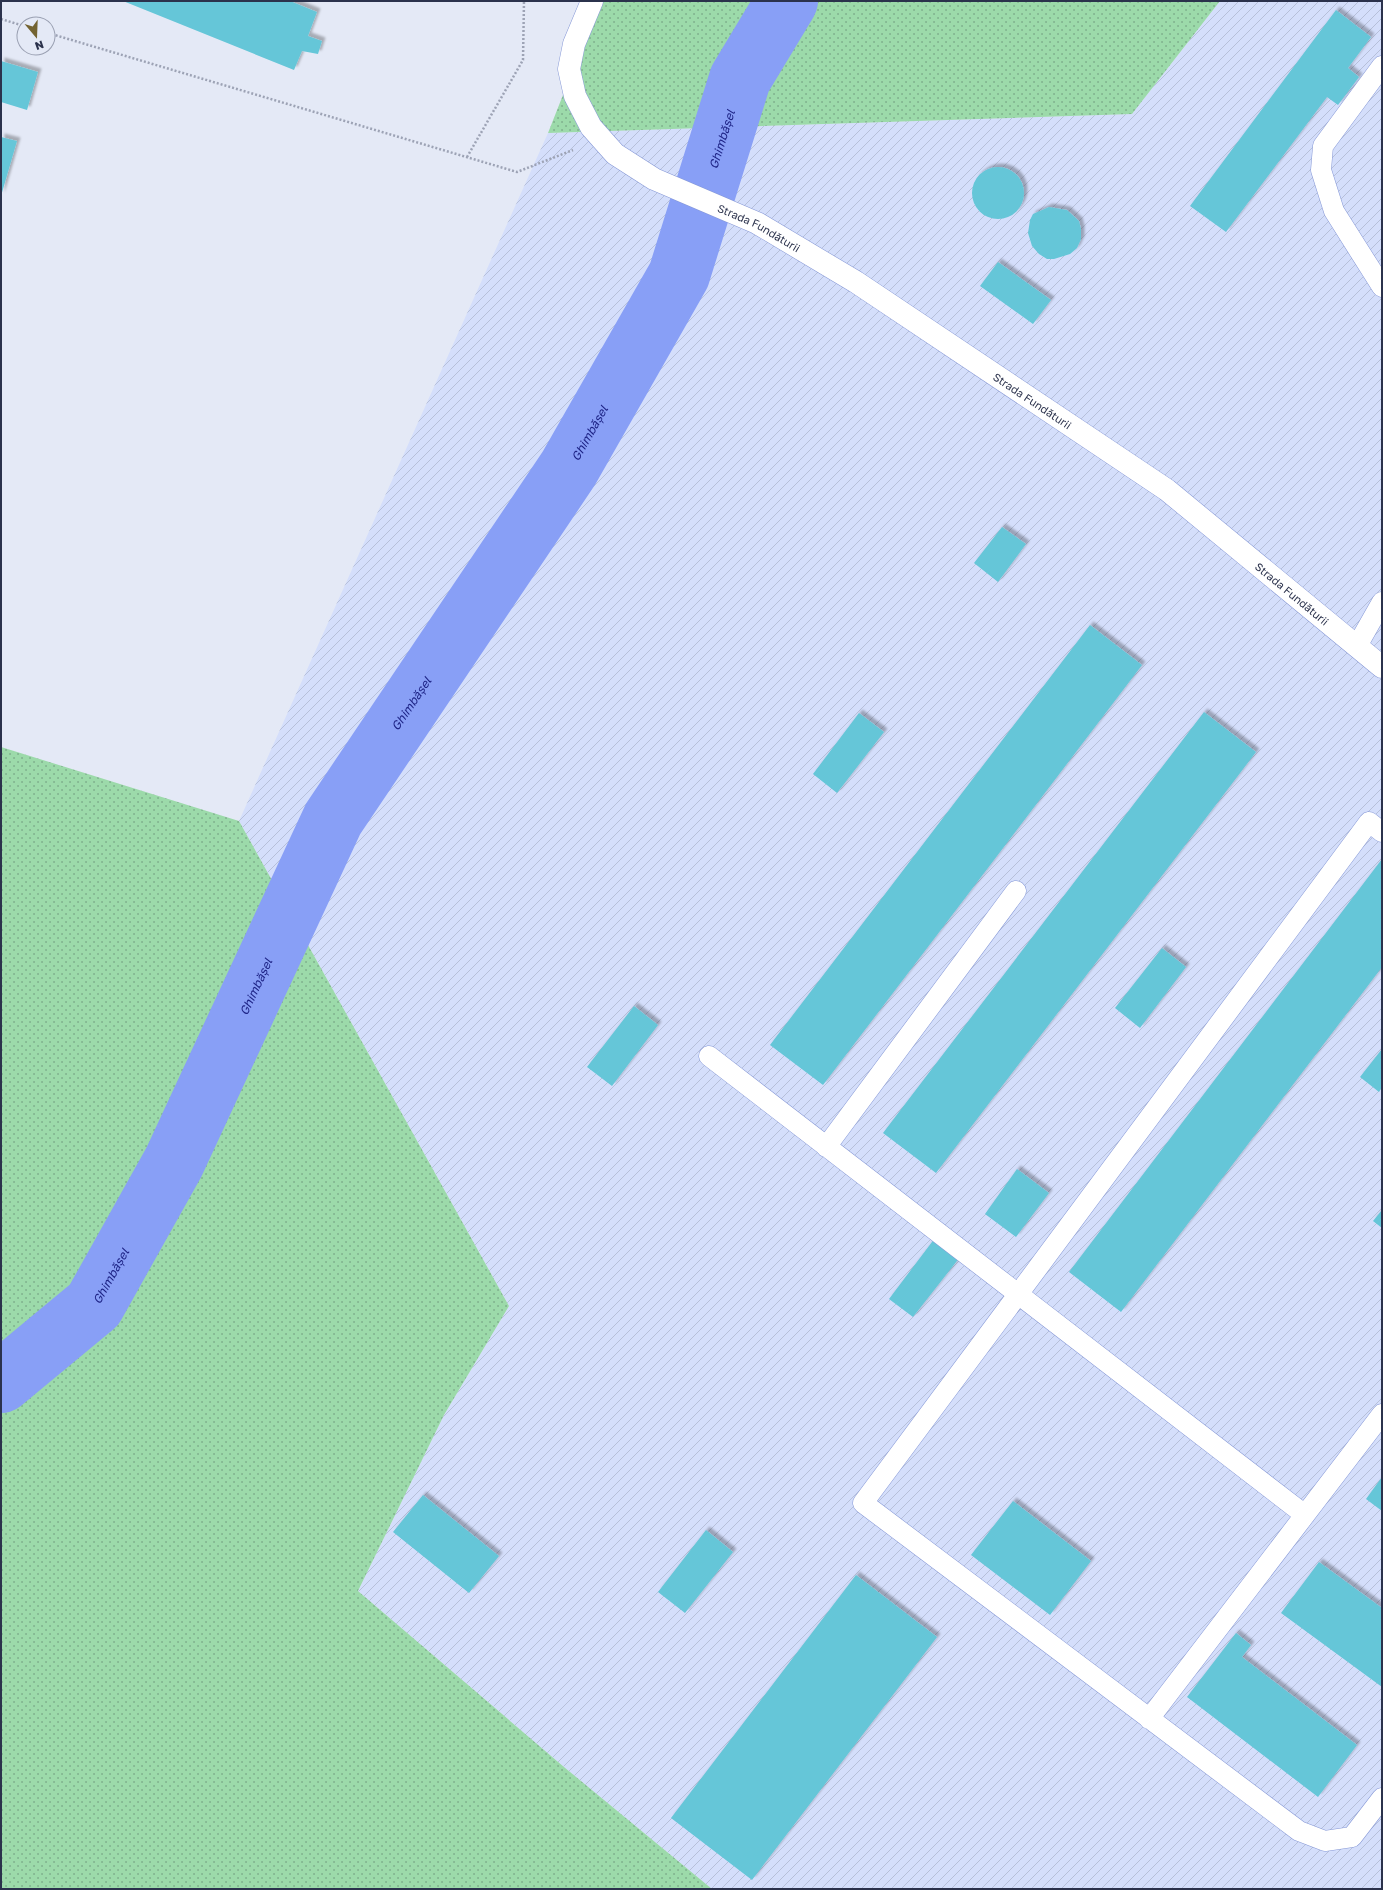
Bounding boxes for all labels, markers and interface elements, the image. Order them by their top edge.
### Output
north arrow [16,16,56,56]
text: N [33,38,45,53]
water label: Ghimbășel [705,107,738,171]
street label: Strada Fundăturii [716,201,803,254]
street label: Strada Fundăturii [991,369,1074,431]
water label: Ghimbășel [567,402,611,463]
street label: Strada Fundăturii [1253,559,1332,627]
water label: Ghimbășel [387,673,435,733]
water label: Ghimbășel [236,955,275,1017]
water label: Ghimbășel [89,1245,132,1306]

